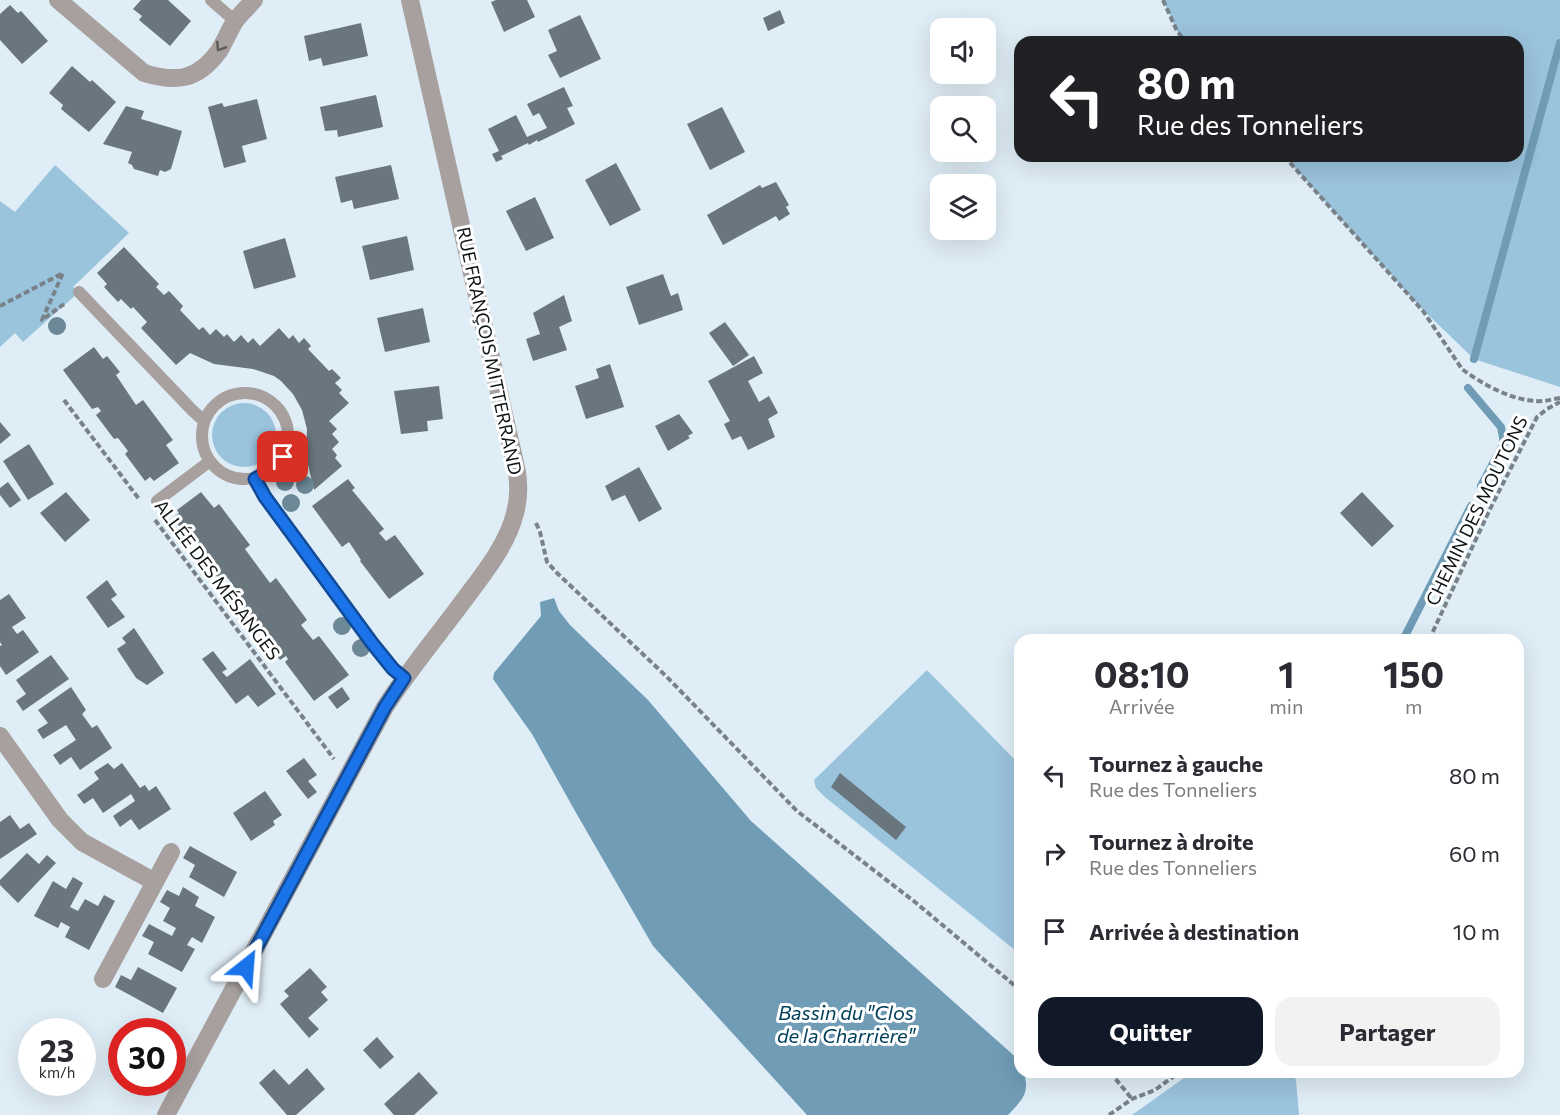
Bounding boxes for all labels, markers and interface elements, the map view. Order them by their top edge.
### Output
map controls [930,18,996,240]
button: sound [930,18,996,84]
one-way arrow [216,40,227,51]
text: 80 m [1137,56,1236,108]
icon: left [1038,60,1116,138]
button: search [930,96,996,162]
text: Rue des Tonneliers [1137,108,1364,141]
button: layers [930,174,996,240]
street label: RUE FRANÇOIS MITTERRAND [453,225,527,477]
street label: CHEMIN DES MOUTONS [1421,412,1532,609]
pin [257,431,308,482]
icon: arrive [266,440,299,473]
street label: ALLÉE DES MÉSANGES [150,495,285,664]
text: 08:10 [1094,651,1190,695]
text: 1 [1278,651,1295,695]
text: 150 [1383,651,1444,695]
text: Arrivée [1109,694,1175,718]
text: min [1269,694,1303,718]
text: m [1405,694,1422,718]
text: Tournez à gauche [1089,750,1263,777]
icon: left [1038,759,1071,792]
text: 80 m [1449,762,1500,789]
text: Rue des Tonneliers [1089,777,1257,801]
text: Tournez à droite [1089,828,1254,855]
icon: right [1038,837,1071,870]
text: 60 m [1449,840,1500,867]
text: Rue des Tonneliers [1089,855,1257,879]
icon: arrive [1038,915,1071,948]
text: Arrivée à destination [1089,918,1299,945]
text: 10 m [1453,918,1500,945]
position arrow [214,935,278,999]
button: Quitter [1038,997,1263,1066]
button: Partager [1275,997,1500,1066]
water label: Bassin du "Clos de la Charrière" [777,1000,917,1047]
speed limit sign: 30 [108,1018,186,1096]
text: 23 [40,1031,74,1068]
text: km/h [39,1063,75,1081]

